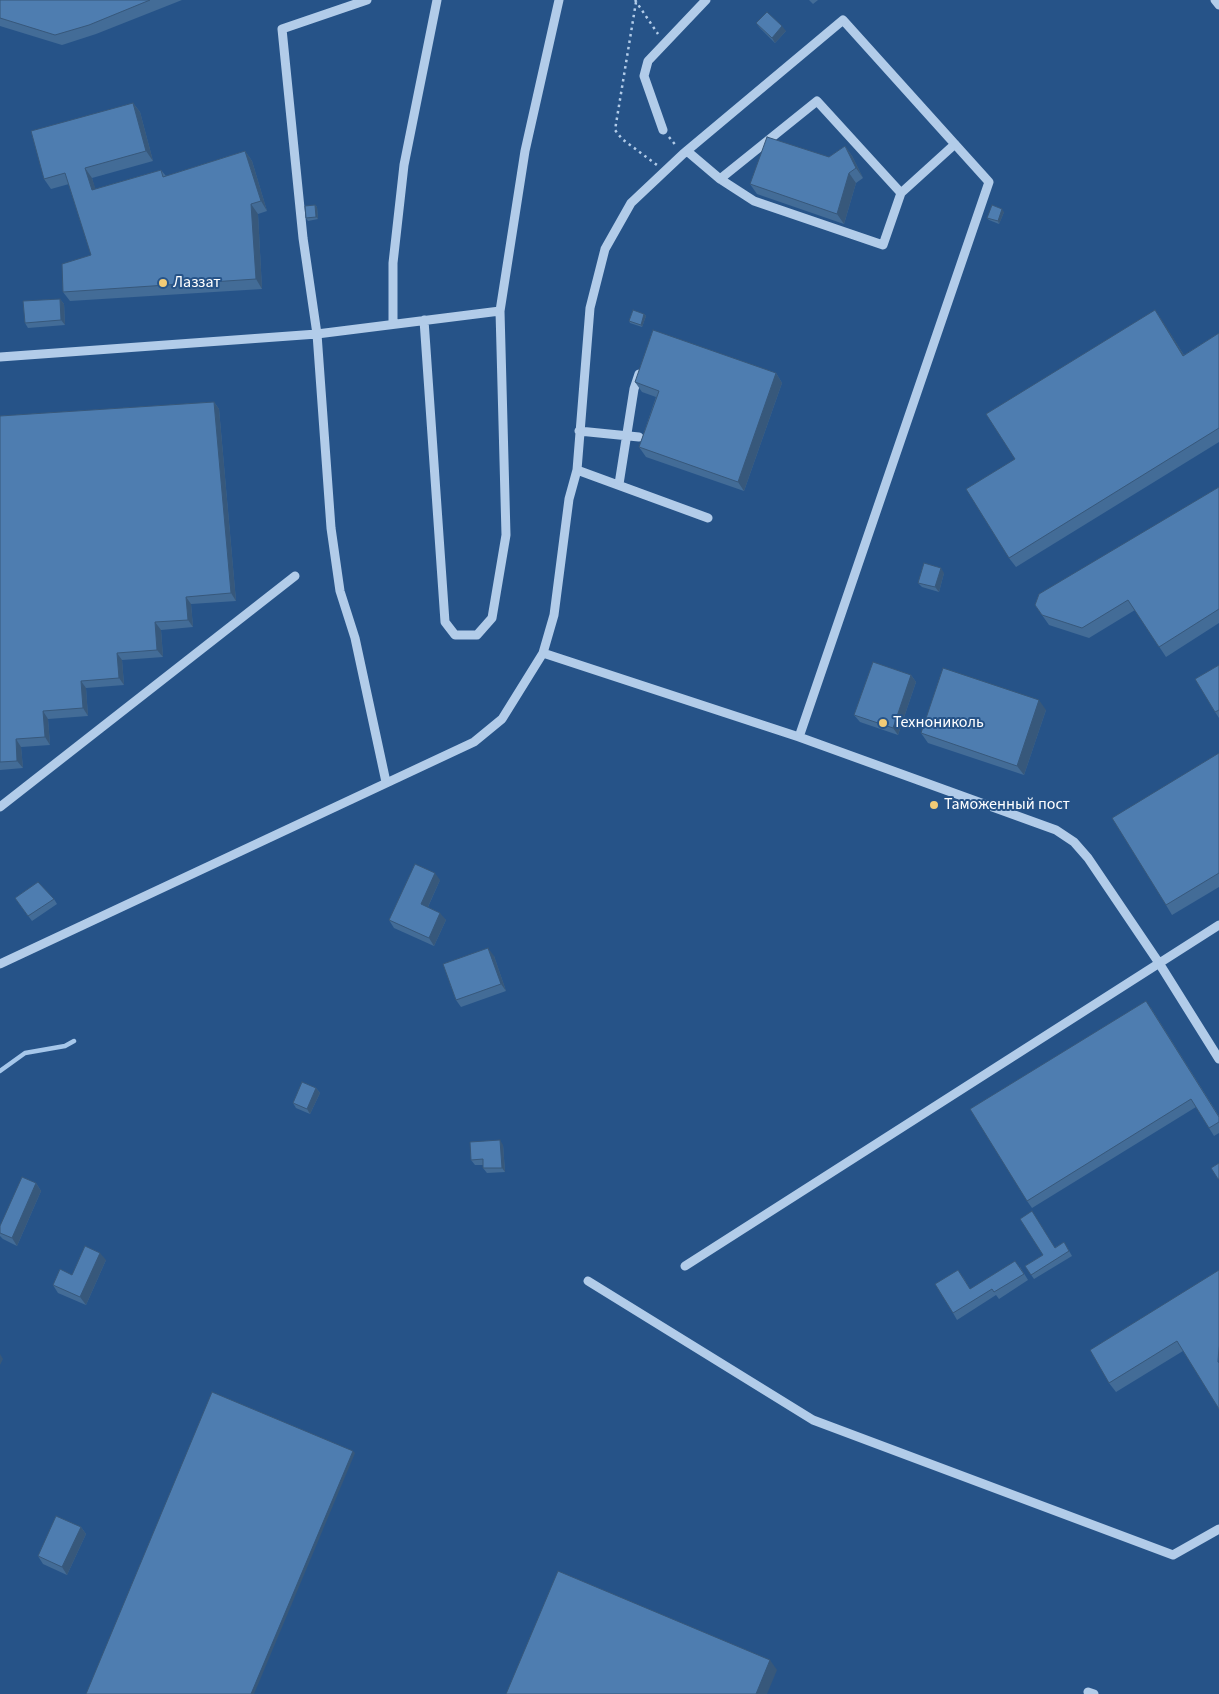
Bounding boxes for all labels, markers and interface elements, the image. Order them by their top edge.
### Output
place label: Лаззат [173,273,221,293]
marker: Лаззат [157,277,169,289]
place label: Технониколь [893,713,984,733]
marker: Технониколь [877,717,889,729]
place label: Таможенный пост [944,795,1070,815]
marker: Таможенный пост [928,799,940,811]

